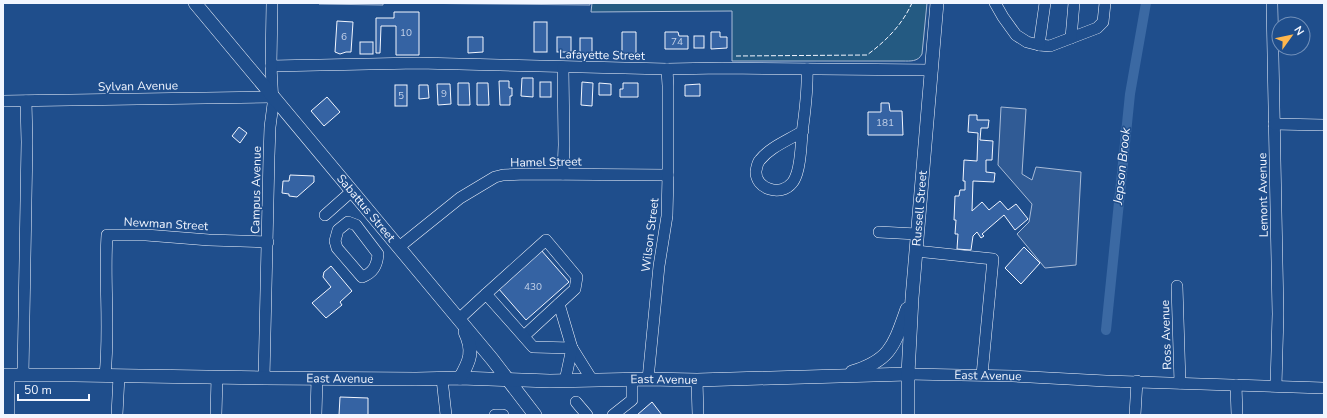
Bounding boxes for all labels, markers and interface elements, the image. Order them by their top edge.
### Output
north arrow [1271,16,1311,56]
text: N [1290,23,1307,38]
house number: 10 [400,26,412,40]
house number: 6 [341,30,347,44]
house number: 74 [671,35,683,49]
street label: Lafayette Street [559,46,646,64]
street label: Sylvan Avenue [98,77,178,95]
house number: 9 [441,87,447,101]
house number: 5 [398,89,404,103]
house number: 181 [876,116,894,130]
water label: Jepson Brook [1109,126,1135,206]
street label: Campus Avenue [247,146,265,234]
street label: Lemont Avenue [1254,152,1272,238]
street label: Hamel Street [510,153,583,171]
street label: Russell Street [908,169,931,247]
street label: Sabattus Street [333,171,400,246]
street label: Wilson Street [638,196,663,273]
street label: Newman Street [123,214,209,234]
house number: 430 [524,280,542,294]
street label: Ross Avenue [1157,300,1175,370]
street label: East Avenue [954,367,1022,384]
street label: East Avenue [306,370,374,387]
street label: East Avenue [630,371,698,388]
scale bar [18,376,89,402]
text: 50 m [24,382,52,398]

